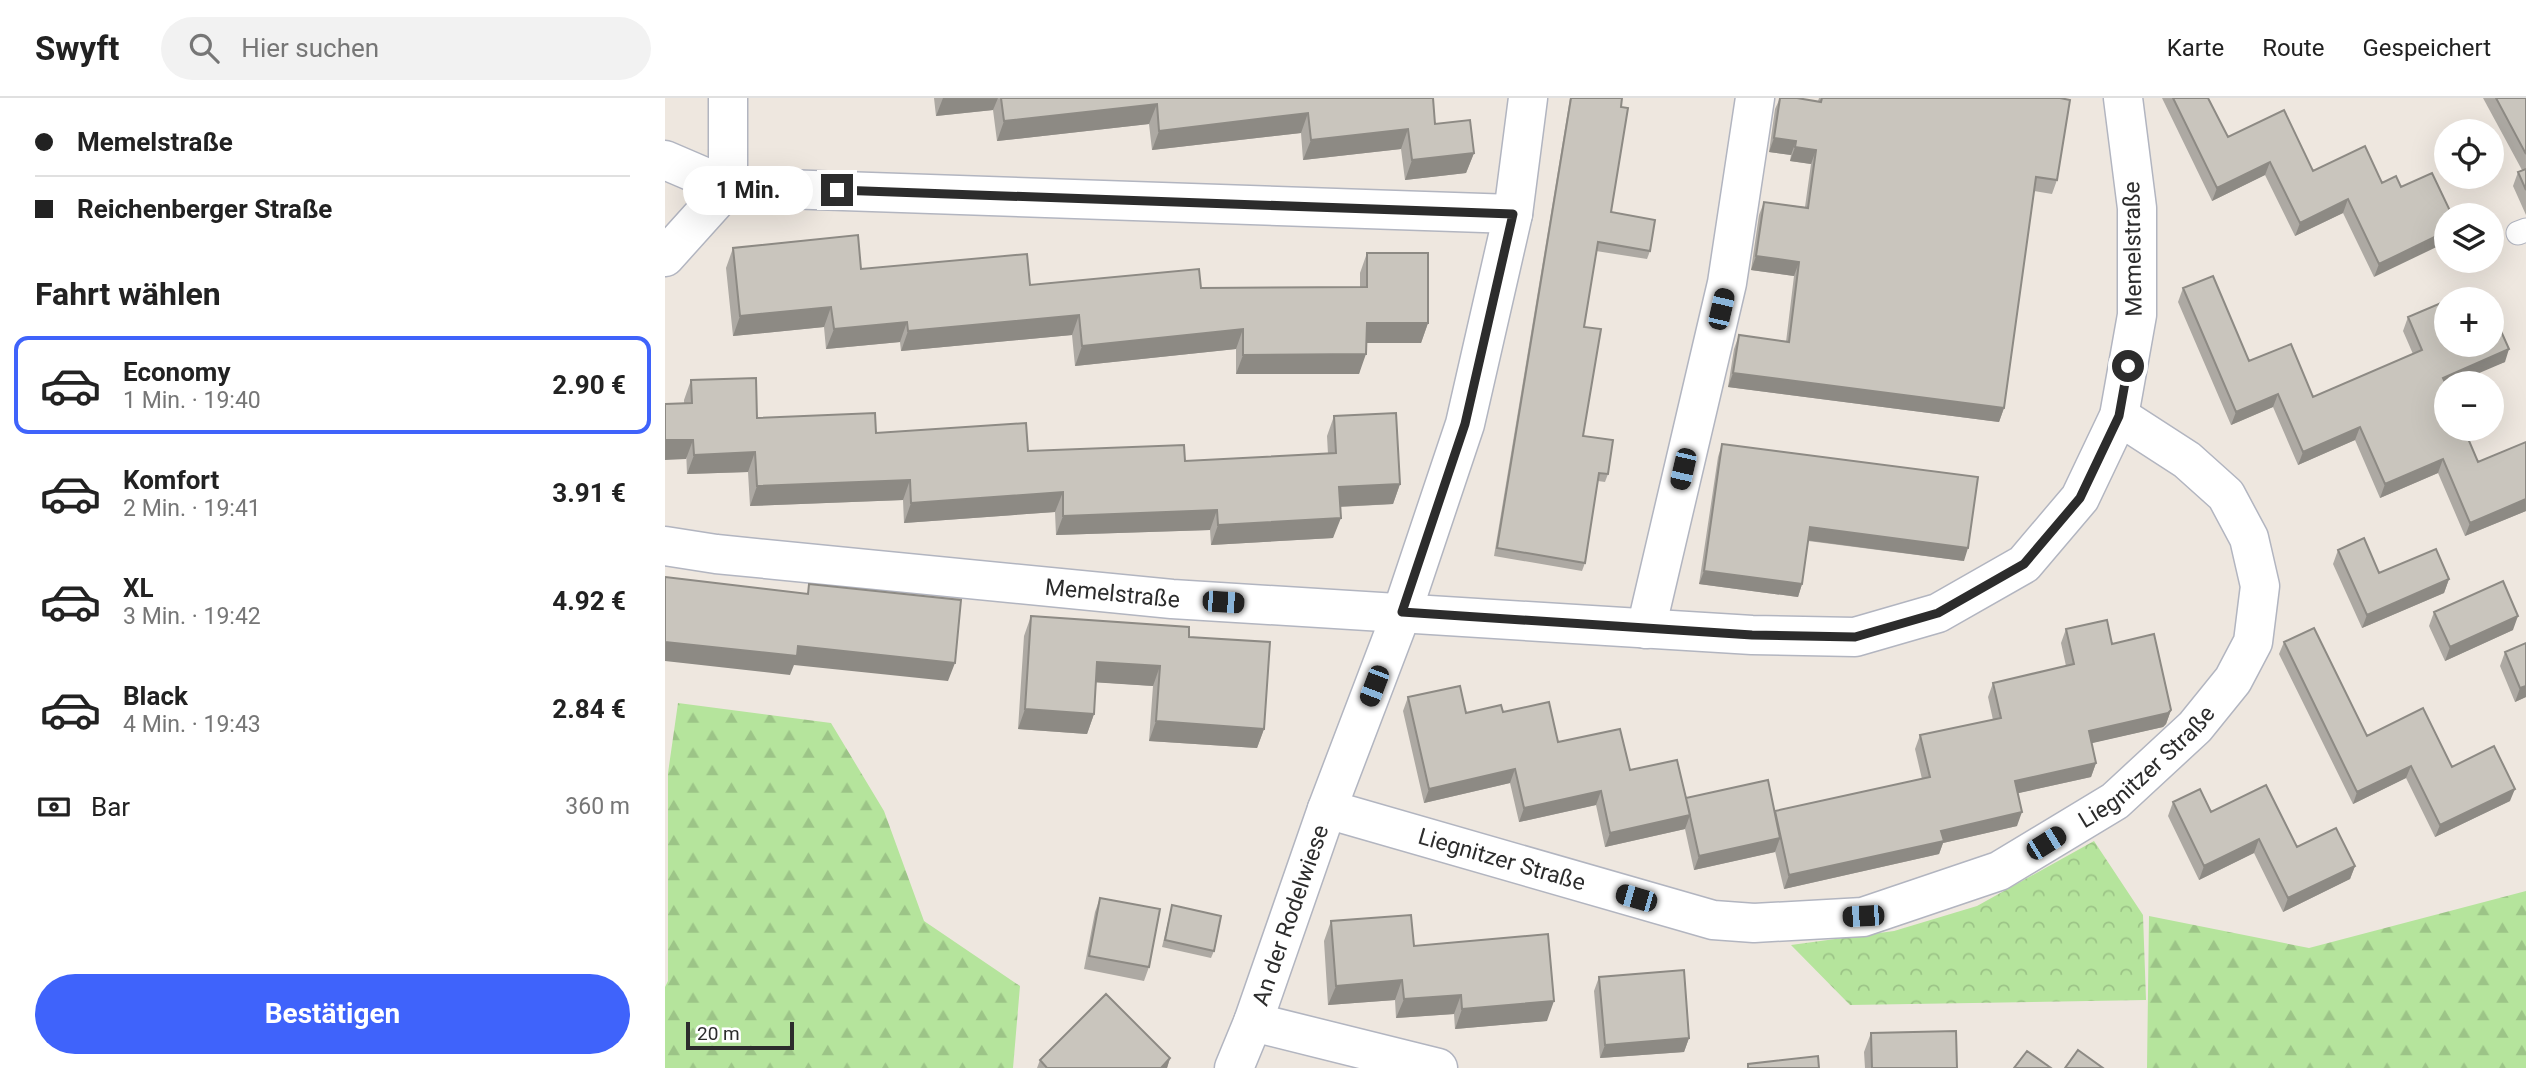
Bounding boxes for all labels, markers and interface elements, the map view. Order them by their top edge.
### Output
search box [161,17,651,80]
text: Swyft [35,29,119,68]
icon: search [185,29,223,67]
text: Hier suchen [241,33,379,63]
text: Karte [2167,34,2224,62]
text: Route [2262,34,2324,62]
text: Gespeichert [2362,34,2491,62]
map controls [2434,119,2504,441]
button: locate [2434,119,2504,189]
text: Memelstraße [77,127,233,157]
callout: 1 Min. [683,166,813,214]
route end [821,174,853,206]
text: 1 Min. [716,177,780,204]
street label: Memelstraße [2118,181,2148,317]
text: Reichenberger Straße [77,194,332,224]
button: layers [2434,203,2504,273]
text: Fahrt wählen [35,275,221,313]
car [1707,286,1736,332]
button: + [2434,287,2504,357]
route start [2112,350,2144,382]
icon: car [39,354,102,417]
text: Economy [123,357,230,387]
text: 2.90 € [552,370,626,400]
button: − [2434,371,2504,441]
text: 1 Min. · 19:40 [123,387,261,414]
car [1669,446,1698,492]
icon: car [39,462,102,525]
text: Komfort [123,465,219,495]
text: 3.91 € [552,478,626,508]
text: 2 Min. · 19:41 [123,495,261,522]
icon: car [39,570,102,633]
text: XL [123,573,154,603]
street label: Memelstraße [1044,573,1181,613]
text: 4.92 € [552,586,626,616]
car [1202,590,1245,614]
text: 3 Min. · 19:42 [123,603,261,630]
car [1357,663,1392,709]
icon: car [39,678,102,741]
text: Black [123,681,188,711]
text: 2.84 € [552,694,626,724]
street label: Liegnitzer Straße [2073,700,2220,833]
text: 4 Min. · 19:43 [123,711,261,738]
icon: cash [35,788,73,826]
text: Bar [91,792,130,822]
text: 360 m [565,793,630,820]
street label: An der Rodelwiese [1246,821,1334,1009]
street label: Liegnitzer Straße [1415,822,1589,896]
car [2023,823,2070,863]
car [1613,882,1660,914]
car [1842,904,1885,928]
button: Bestätigen [35,974,630,1054]
scale bar [686,1019,795,1051]
text: 20 m [697,1022,740,1045]

